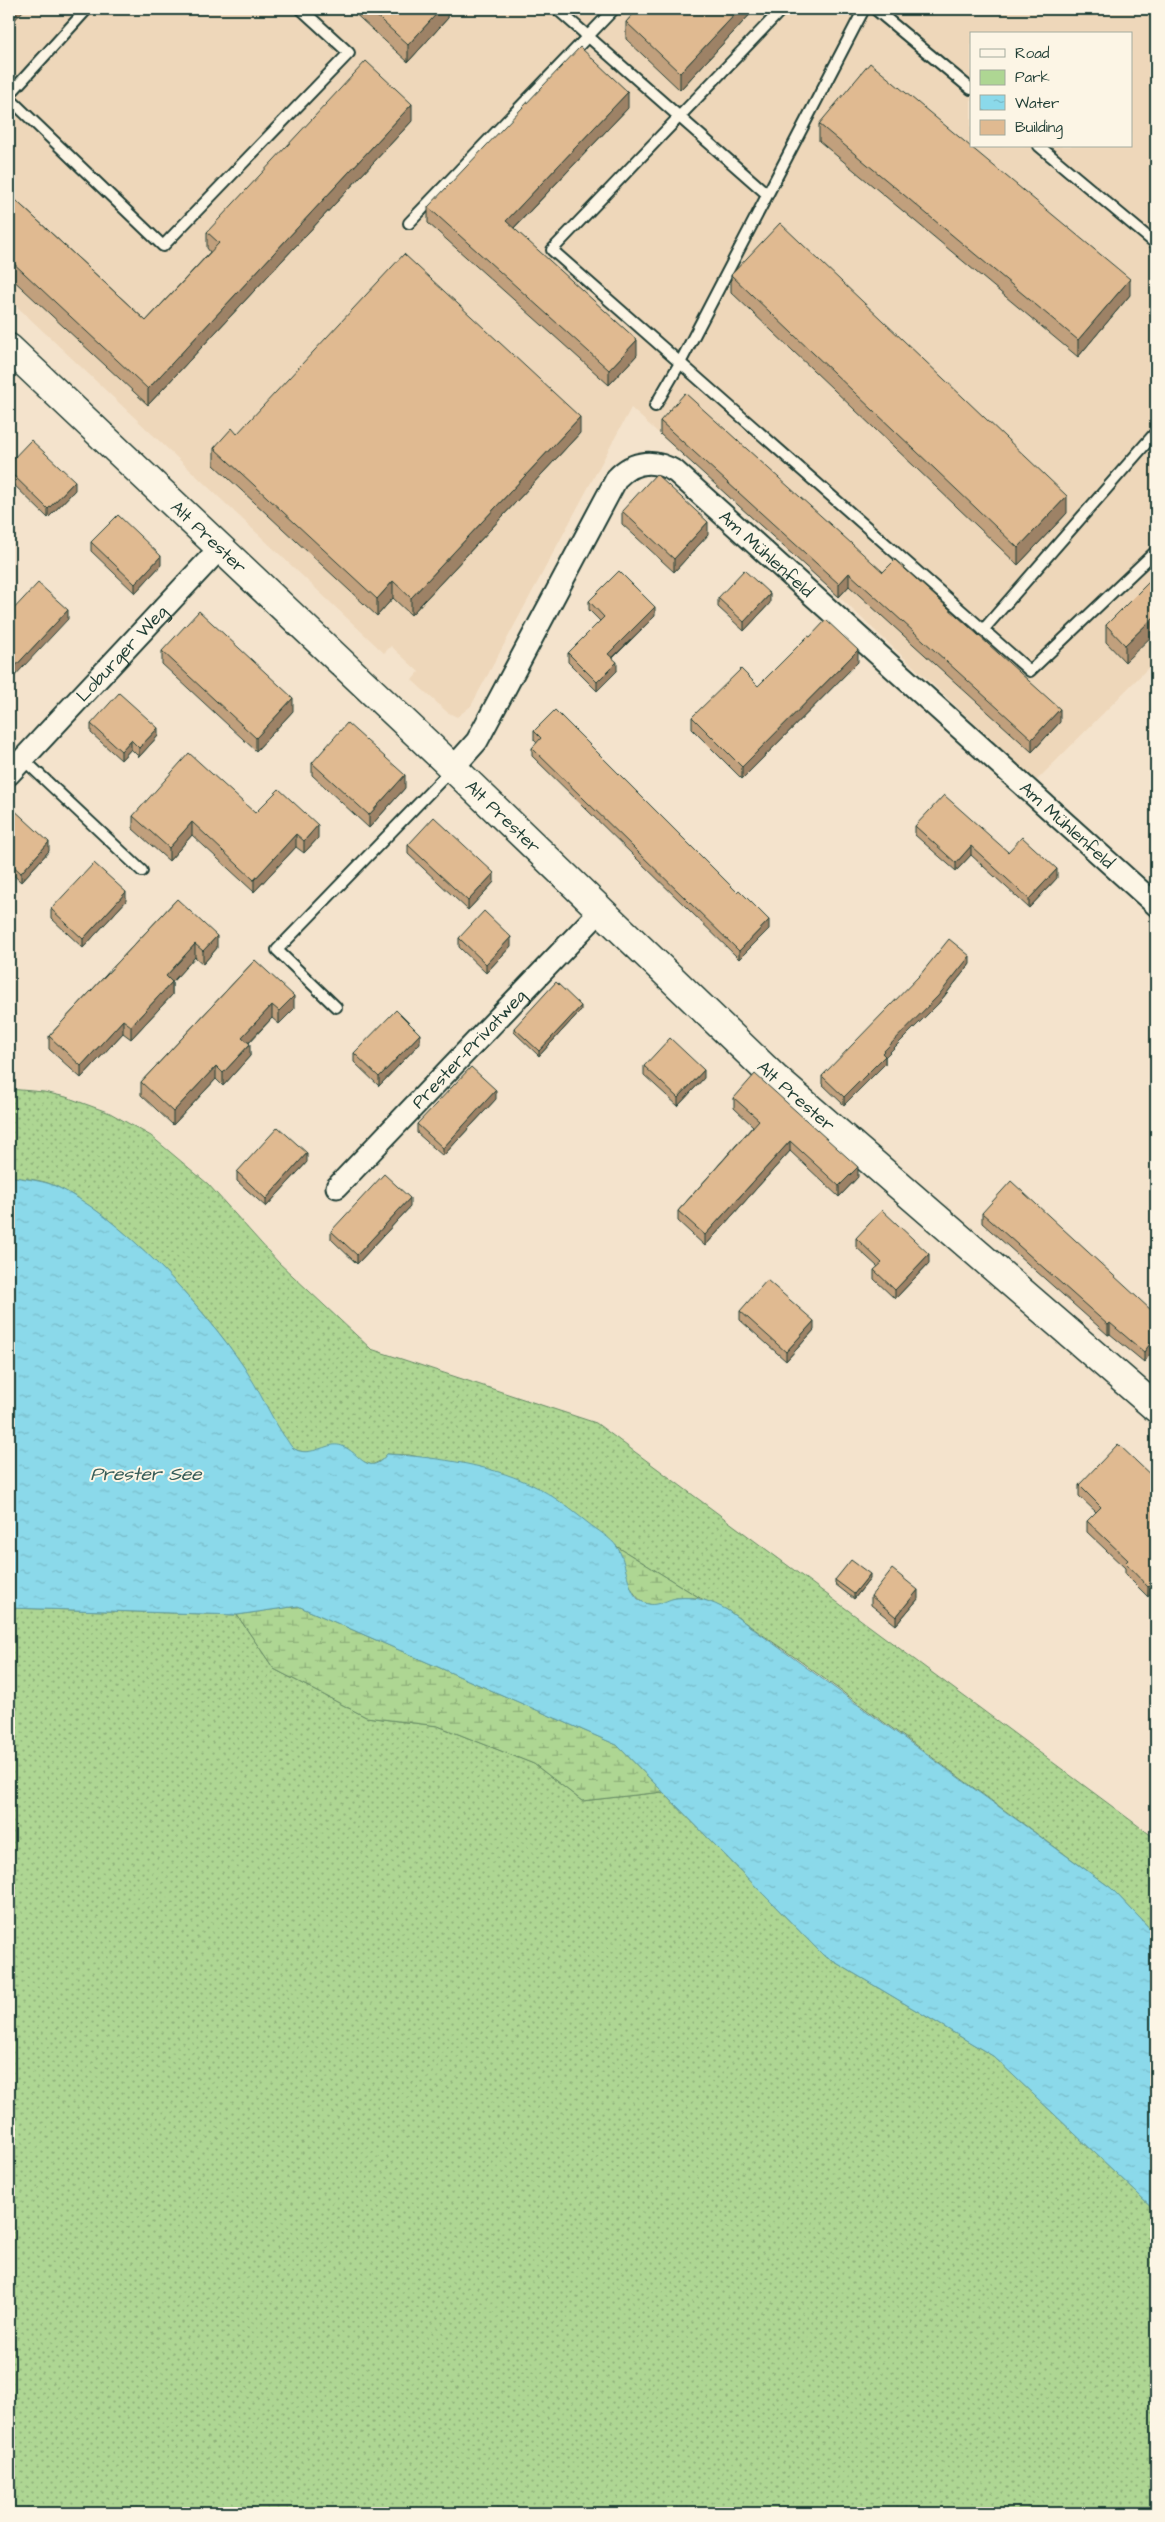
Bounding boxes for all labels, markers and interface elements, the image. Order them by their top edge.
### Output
legend [970,32,1132,148]
text: Road [1015,43,1050,64]
text: Park [1015,67,1050,88]
text: Water [1015,93,1059,114]
text: Building [1015,117,1063,139]
street label: Alt Prester [165,495,252,579]
street label: Am Mühlenfeld [714,504,819,603]
street label: Loburger Weg [70,600,174,707]
street label: Alt Prester [460,774,547,859]
street label: Am Mühlenfeld [1014,776,1120,874]
street label: Prester-Privatweg [406,984,532,1114]
street label: Alt Prester [752,1055,841,1137]
water label: Prester See [90,1461,203,1488]

